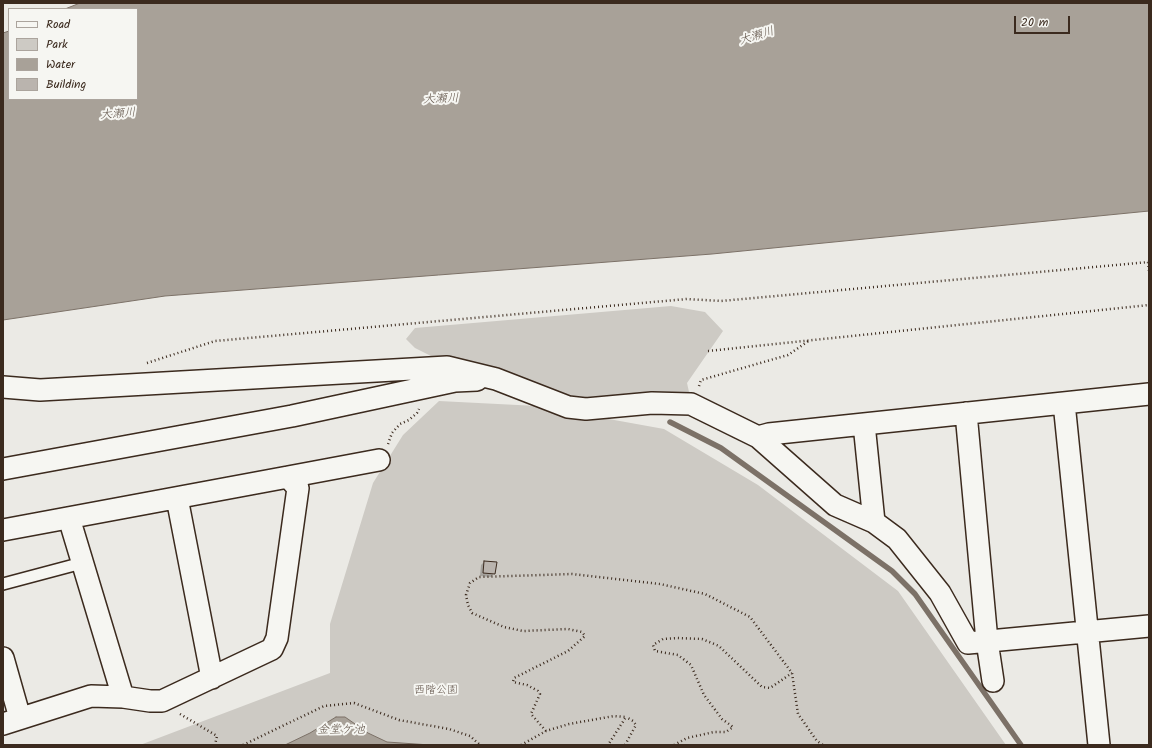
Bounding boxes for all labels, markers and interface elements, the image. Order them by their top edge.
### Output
legend [8,8,138,100]
scale bar [1016,8,1072,34]
text: 20 m [1021,13,1048,32]
text: Road [46,15,70,34]
water label: 大瀬川 [738,25,776,49]
text: Park [46,35,68,54]
text: Water [46,55,75,74]
text: Building [46,75,86,94]
water label: 大瀬川 [423,92,459,108]
water label: 大瀬川 [100,107,136,123]
park label: 西階公園 [414,684,458,698]
water label: 金堂ケ池 [317,724,365,738]

